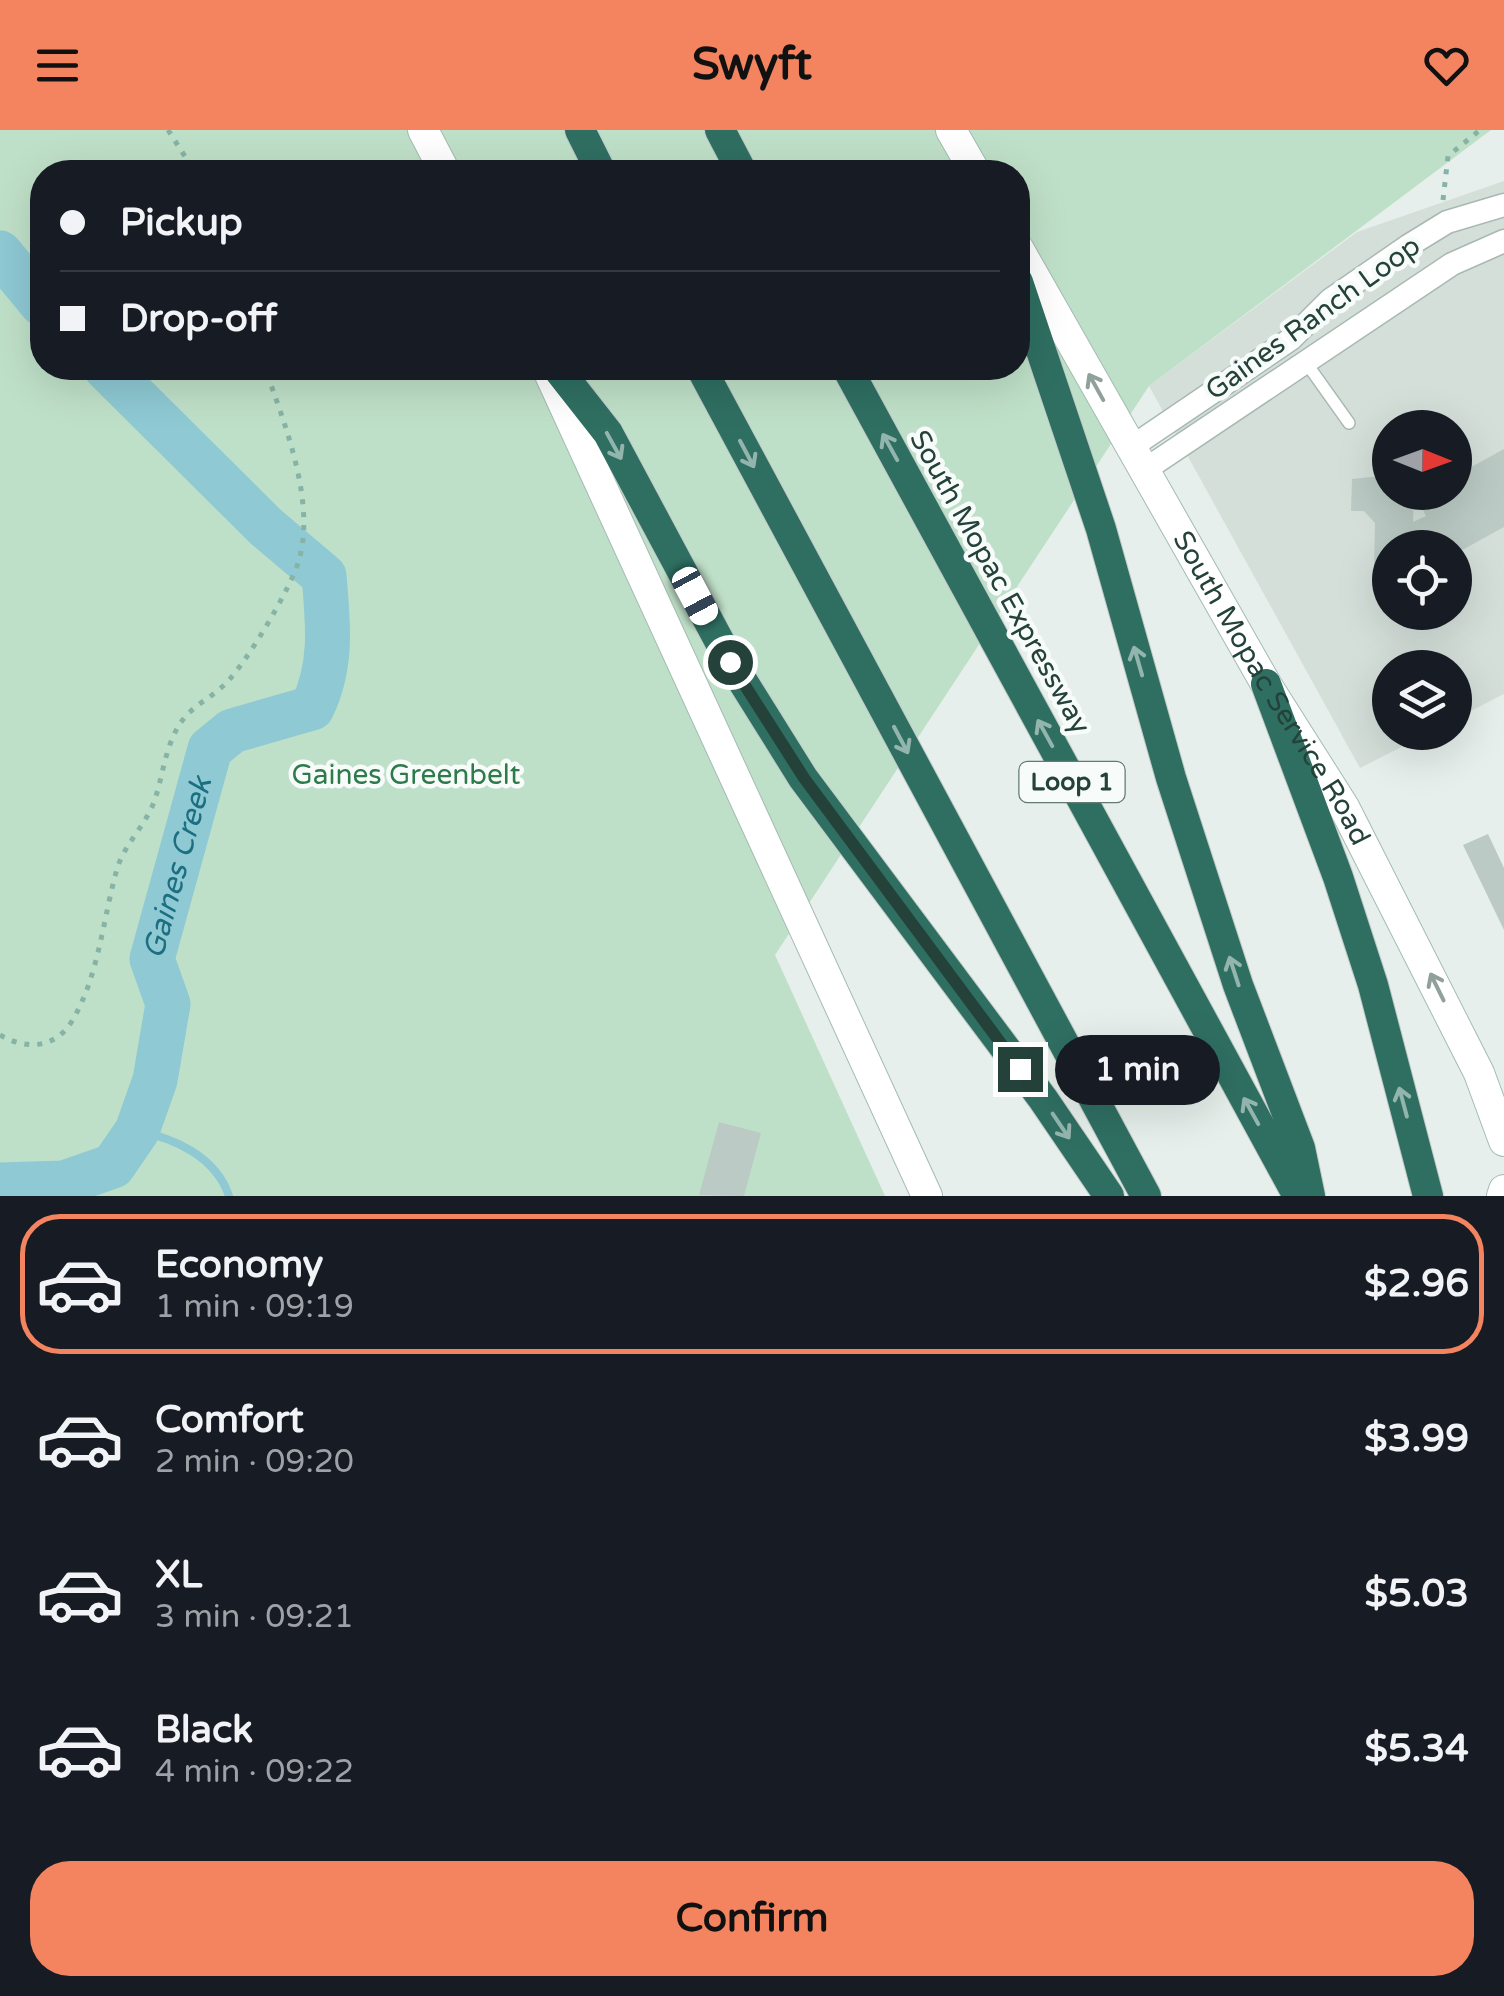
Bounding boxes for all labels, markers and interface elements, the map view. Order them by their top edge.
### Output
icon: menu [30,38,85,93]
text: Swyft [692,38,812,92]
icon: heart [1419,38,1474,93]
text: Pickup [120,200,243,246]
street label: Gaines Ranch Loop [1199,229,1427,407]
text: Drop-off [120,296,277,342]
one-way arrow [1085,373,1105,402]
north arrow [1372,410,1472,510]
map controls [1372,410,1472,750]
street label: South Mopac Expressway [902,424,1098,740]
one-way arrow [605,431,625,461]
one-way arrow [880,433,900,462]
one-way arrow [738,438,757,468]
street label: South Mopac Service Road [1165,525,1378,851]
button: locate [1372,530,1472,630]
car [668,562,722,630]
route start [708,640,753,685]
one-way arrow [1128,646,1146,677]
button: layers [1372,650,1472,750]
one-way arrow [1035,718,1055,748]
one-way arrow [892,725,911,754]
park label: Gaines Greenbelt [292,758,521,792]
road number: Loop 1 [1020,762,1124,802]
water label: Gaines Creek [135,770,221,963]
one-way arrow [1224,956,1242,988]
one-way arrow [1427,973,1446,1003]
callout: 1 min [1055,1034,1220,1104]
route end [998,1047,1043,1092]
text: 1 min [1095,1051,1180,1089]
one-way arrow [1393,1087,1411,1119]
one-way arrow [1240,1096,1260,1126]
one-way arrow [1051,1111,1072,1139]
icon: car [35,1239,125,1329]
text: Economy [155,1242,323,1288]
text: $2.96 [1364,1261,1469,1307]
text: 1 min · 09:19 [155,1288,354,1326]
icon: car [35,1394,125,1484]
text: Comfort [155,1397,304,1443]
text: $3.99 [1364,1416,1469,1462]
text: 2 min · 09:20 [155,1443,354,1481]
icon: car [35,1549,125,1639]
text: XL [155,1552,202,1598]
text: $5.03 [1364,1571,1469,1617]
text: 3 min · 09:21 [155,1598,354,1636]
icon: car [35,1704,125,1794]
text: Black [155,1707,253,1753]
text: $5.34 [1364,1726,1469,1772]
text: 4 min · 09:22 [155,1753,354,1791]
button: Confirm [30,1861,1474,1976]

